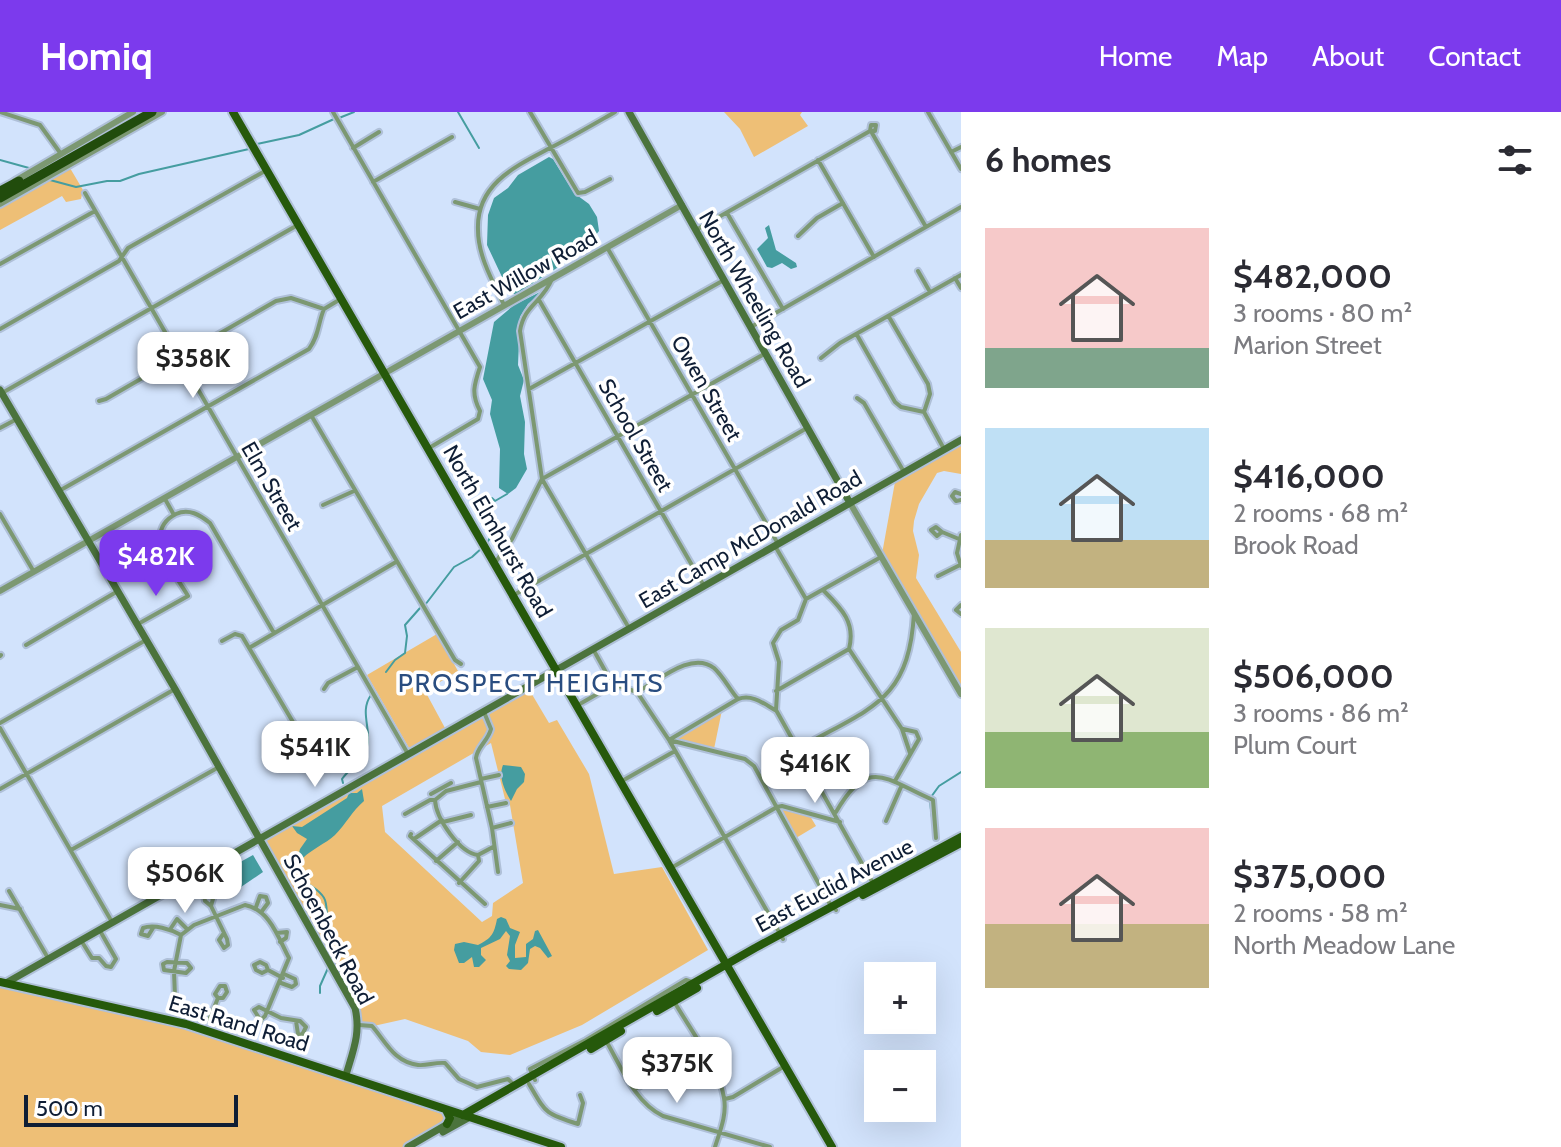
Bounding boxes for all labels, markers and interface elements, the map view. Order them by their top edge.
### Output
text: Homiq [40,33,153,80]
text: Home [1099,39,1172,73]
text: Map [1216,39,1268,73]
text: About [1312,39,1384,73]
text: Contact [1428,39,1521,73]
icon: filters [1493,138,1537,182]
text: 6 homes [985,139,1111,181]
street label: North Wheeling Road [693,206,816,392]
street label: East Willow Road [449,224,602,325]
text: $482,000 [1233,255,1392,297]
icon: home [1049,260,1145,356]
text: 3 rooms · 80 m² [1233,297,1412,329]
text: Marion Street [1233,329,1382,361]
street label: Owen Street [665,330,748,447]
pin: $358K [137,332,249,400]
text: $358K [155,342,231,374]
street label: School Street [592,374,679,497]
street label: Elm Street [235,437,308,536]
street label: North Elmhurst Road [437,440,558,622]
text: $416,000 [1233,455,1385,497]
icon: home [1049,460,1145,556]
street label: East Camp McDonald Road [634,464,867,614]
text: 2 rooms · 68 m² [1233,497,1408,529]
text: Brook Road [1233,529,1359,561]
pin: $482K [100,530,212,598]
text: $482K [118,540,195,572]
text: $506,000 [1233,655,1394,697]
icon: home [1049,660,1145,756]
district label: PROSPECT HEIGHTS [398,667,664,699]
text: 3 rooms · 86 m² [1233,697,1409,729]
pin: $541K [259,721,371,789]
text: Plum Court [1233,729,1357,761]
text: $541K [280,731,350,763]
pin: $416K [759,737,871,805]
text: $416K [779,747,851,779]
street label: East Euclid Avenue [751,833,918,938]
pin: $506K [129,847,241,915]
street label: Schoenbeck Road [278,849,380,1009]
text: $375,000 [1233,855,1386,897]
text: $506K [146,857,224,889]
icon: home [1049,860,1145,956]
text: 2 rooms · 58 m² [1233,897,1408,929]
text: North Meadow Lane [1233,929,1455,961]
map controls [864,962,936,1122]
button: + [864,962,936,1034]
street label: East Rand Road [166,989,312,1058]
pin: $375K [621,1037,733,1105]
text: $375K [641,1047,713,1079]
button: − [864,1050,936,1122]
scale bar [24,1091,238,1127]
text: 500 m [36,1095,103,1122]

